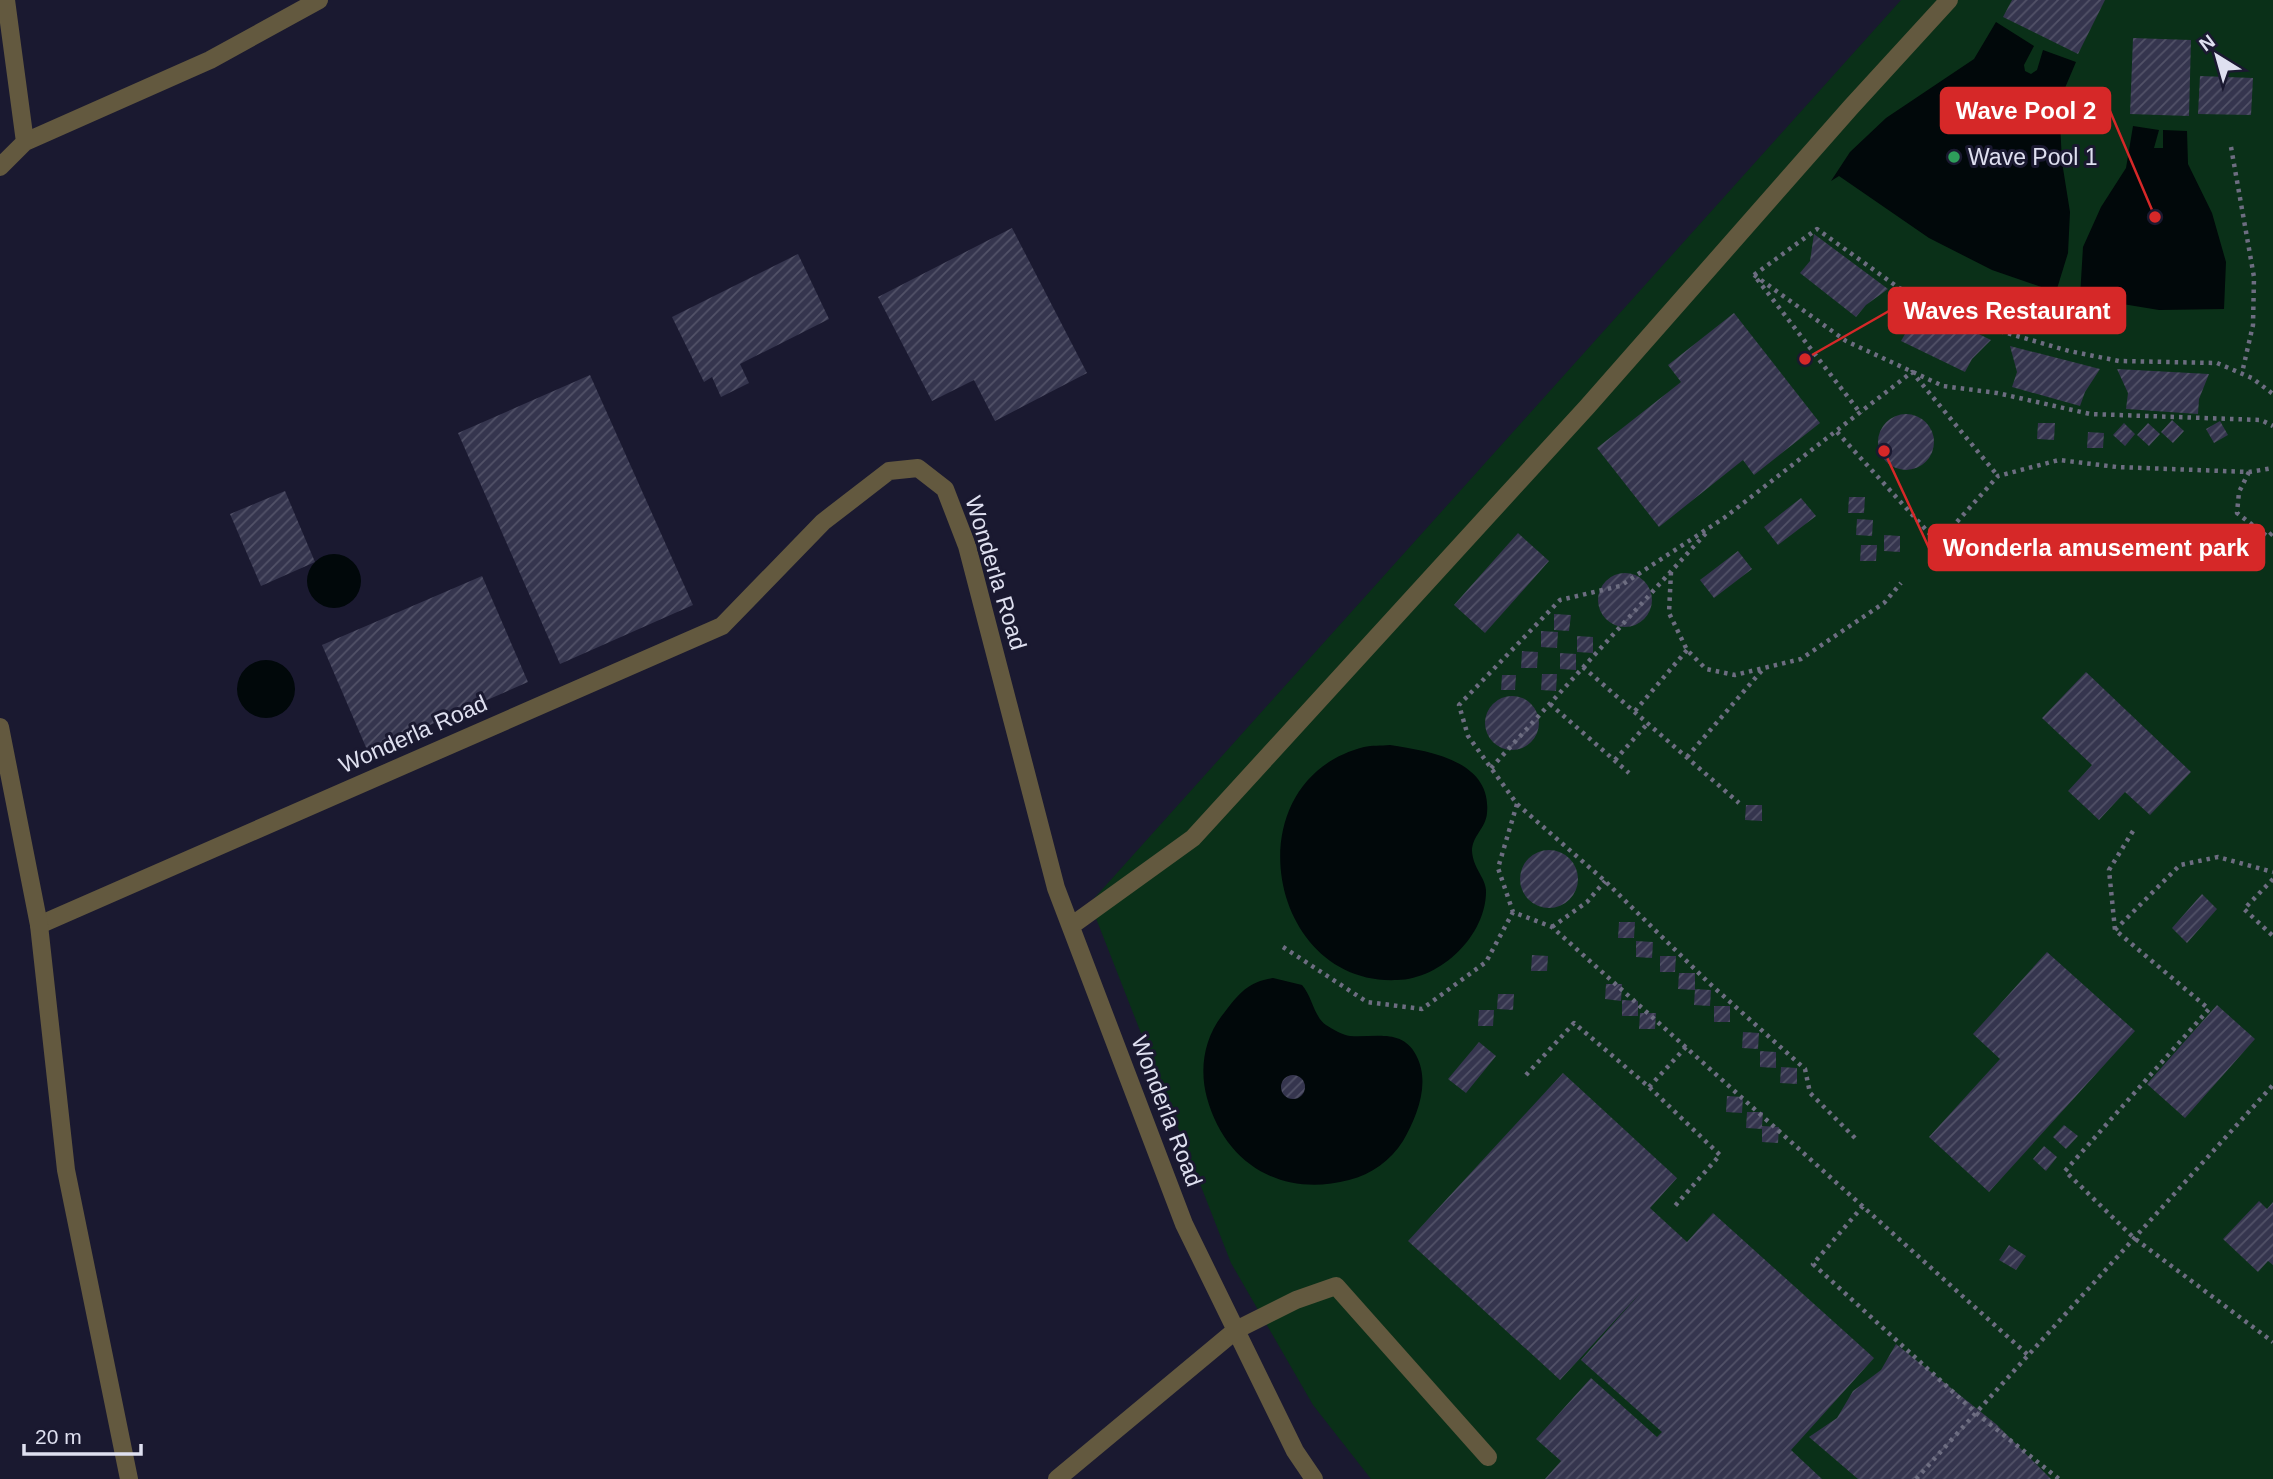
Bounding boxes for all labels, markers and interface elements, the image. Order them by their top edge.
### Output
north arrow [2182,21,2252,91]
text: N [2195,30,2219,55]
callout: Wave Pool 2 [1941,88,2110,133]
text: Wave Pool 2 [1956,97,2096,124]
place label: Wave Pool 1 [1968,144,2098,170]
marker: Wave Pool 1 [1946,149,1962,165]
callout: Waves Restaurant [1889,288,2125,333]
text: Waves Restaurant [1903,297,2111,324]
street label: Wonderla Road [960,493,1032,653]
callout: Wonderla amusement park [1929,525,2264,570]
text: Wonderla amusement park [1943,534,2250,561]
street label: Wonderla Road [335,690,491,778]
street label: Wonderla Road [1126,1032,1208,1190]
scale bar [24,1412,142,1456]
text: 20 m [35,1425,82,1448]

